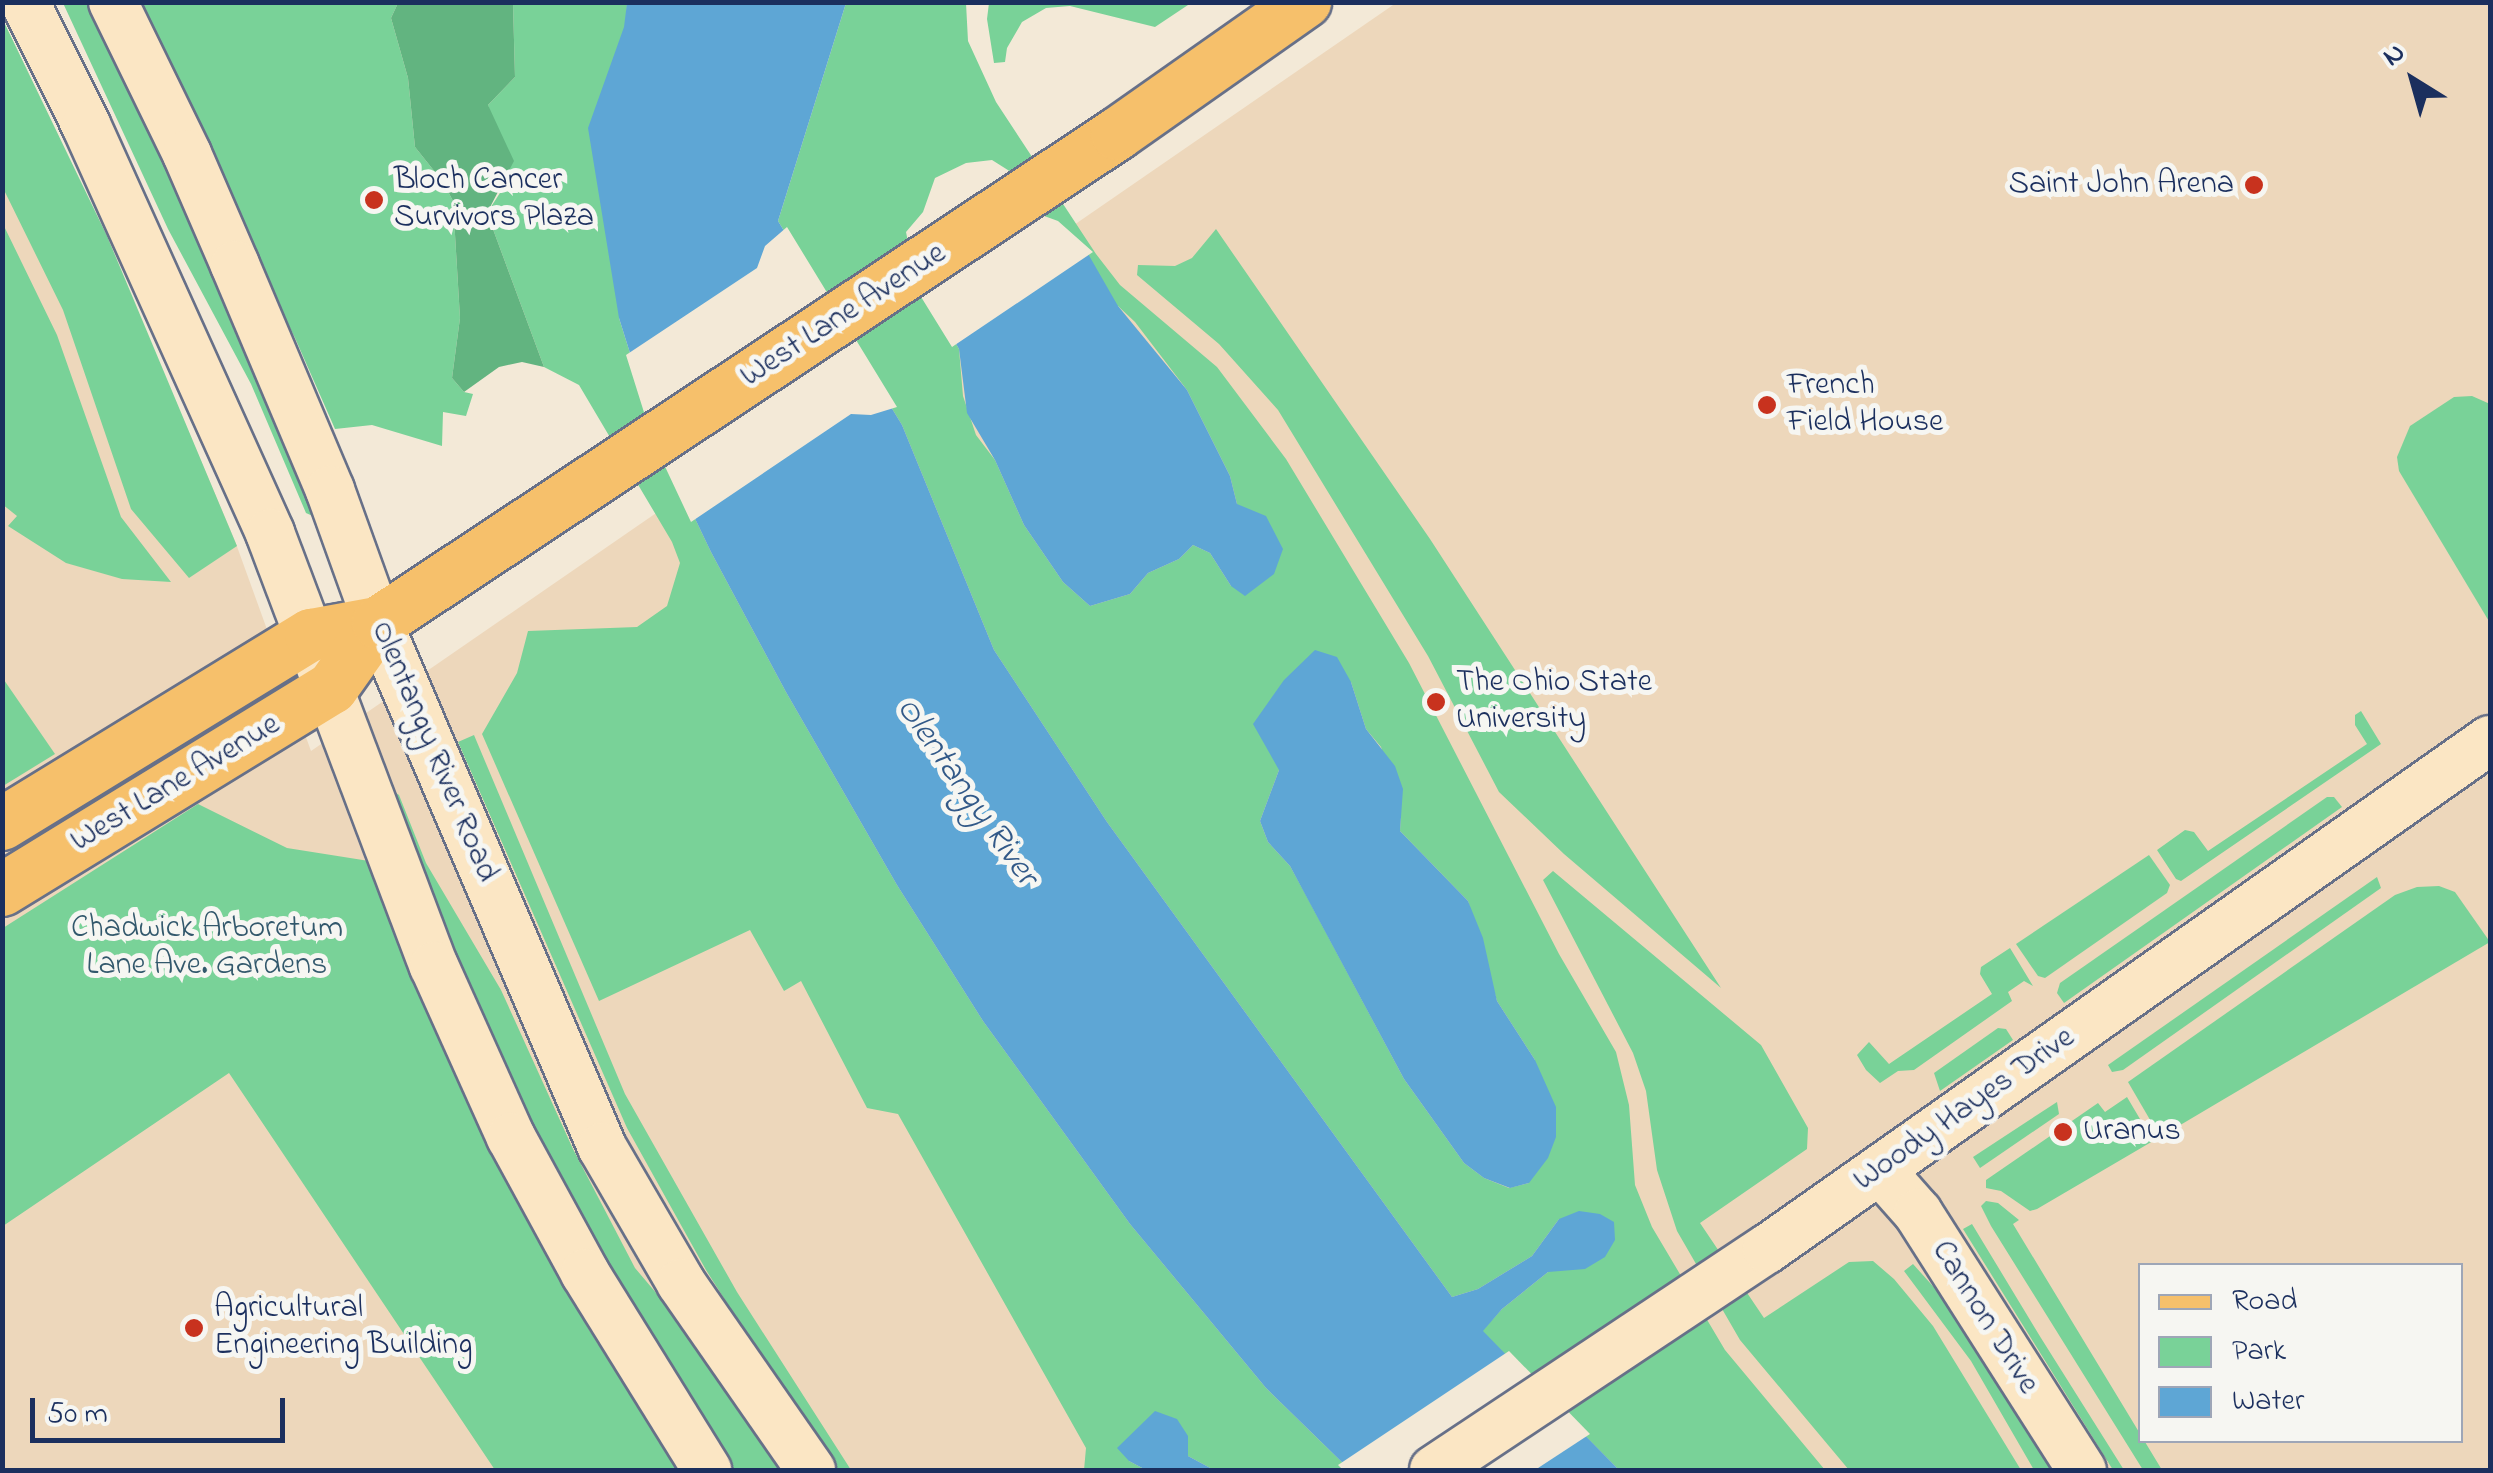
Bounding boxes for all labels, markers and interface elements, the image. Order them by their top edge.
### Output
north arrow [2363,30,2463,130]
text: N [2375,34,2415,78]
place label: Bloch Cancer Survivors Plaza [394,163,594,238]
place label: Saint John Arena [2009,166,2234,204]
marker: Saint John Arena [2243,174,2265,196]
marker: Bloch Cancer Survivors Plaza [363,189,385,211]
street label: West Lane Avenue [734,235,954,397]
place label: French Field House [1787,368,1943,443]
marker: French Field House [1756,394,1778,416]
street label: Olentangy River Road [361,616,505,888]
place label: The Ohio State University [1456,665,1652,740]
water label: Olentangy River [886,690,1046,894]
marker: The Ohio State University [1425,691,1447,713]
street label: West Lane Avenue [64,706,288,862]
park label: Chadwick Arboretum Lane Ave. Gardens [71,911,343,986]
street label: Woody Hayes Drive [1847,1019,2083,1201]
place label: Uranus [2083,1113,2181,1151]
marker: Uranus [2052,1121,2074,1143]
street label: Cannon Drive [1922,1234,2046,1402]
legend [2138,1263,2463,1443]
text: Road [2232,1280,2297,1324]
place label: Agricultural Engineering Building [214,1291,472,1366]
marker: Agricultural Engineering Building [183,1317,205,1339]
text: Park [2232,1330,2286,1374]
scale bar [35,1378,290,1440]
text: Water [2232,1380,2304,1424]
text: 50 m [47,1393,108,1437]

